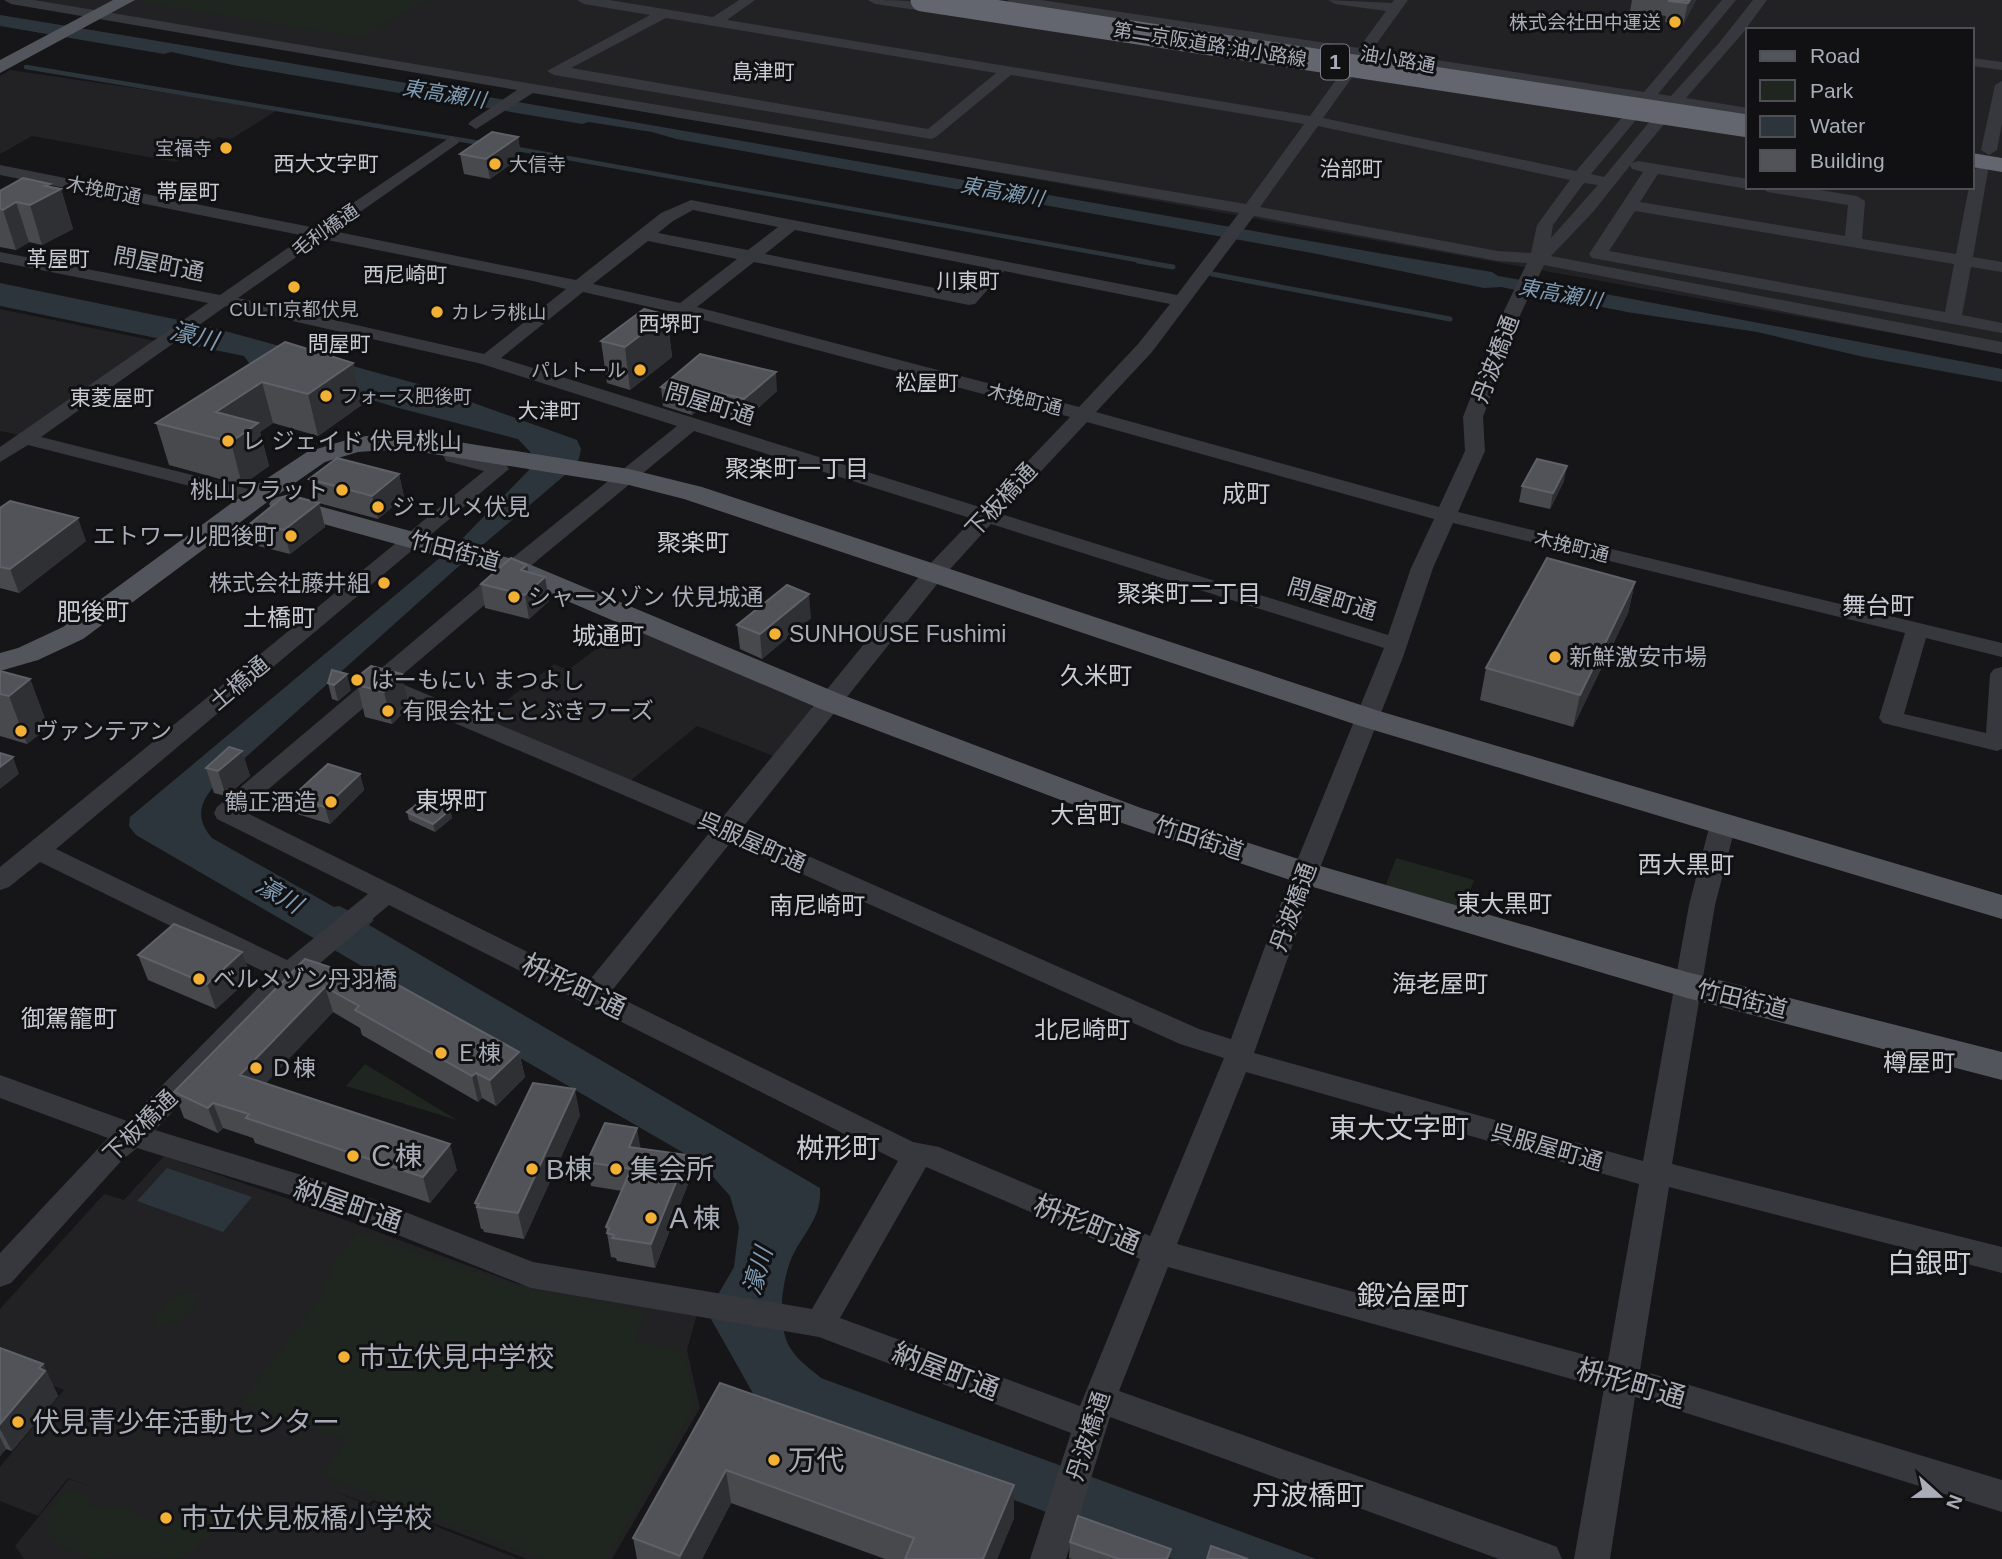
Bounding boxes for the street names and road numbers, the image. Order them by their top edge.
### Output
street label: 第二京阪道路;油小路線 [1112,19,1308,70]
street label: 油小路通 [1359,43,1437,76]
road number: 1 [1321,44,1349,80]
street label: 木挽町通 [65,173,143,208]
street label: 毛利橋通 [288,200,362,261]
street label: 問屋町通 [111,242,207,286]
street label: 丹波橋通 [1466,311,1524,407]
street label: 問屋町通 [662,378,758,430]
street label: 木挽町通 [985,380,1064,419]
street label: 下板橋通 [960,457,1042,543]
street label: 竹田街道 [407,527,503,575]
street label: 木挽町通 [1532,527,1611,566]
street label: 問屋町通 [1284,573,1380,625]
street label: 土橋通 [204,651,274,715]
street label: 呉服屋町通 [694,807,810,877]
street label: 竹田街道 [1151,811,1247,865]
street label: 丹波橋通 [1265,859,1321,955]
street label: 枡形町通 [517,948,631,1025]
street label: 竹田街道 [1694,975,1790,1023]
street label: 下板橋通 [98,1085,182,1167]
street label: 呉服屋町通 [1488,1119,1606,1175]
street label: 納屋町通 [290,1173,406,1238]
street label: 枡形町通 [1029,1189,1145,1260]
street label: 納屋町通 [888,1337,1004,1406]
street label: 枡形町通 [1573,1353,1689,1414]
street label: 丹波橋通 [1061,1388,1115,1484]

